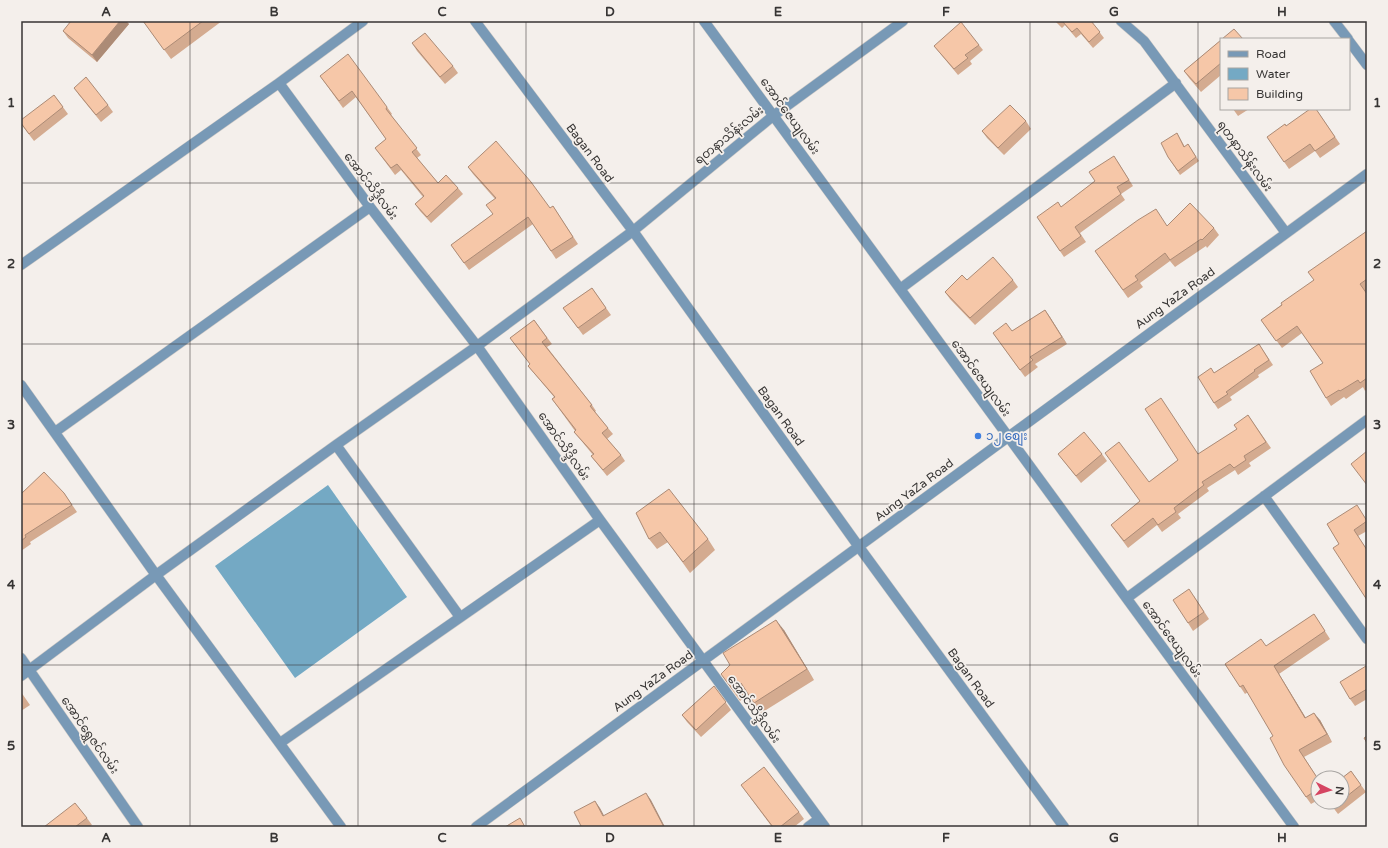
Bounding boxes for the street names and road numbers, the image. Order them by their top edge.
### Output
street label: အောင်ဇေယျလမ်း [755,74,824,159]
street label: ရတနာသိန်းလမ်း [691,101,768,169]
street label: ရတနာသိန်းလမ်း [1212,117,1277,196]
street label: Bagan Road [563,121,617,185]
street label: အောင်သိဒ္ဒိလမ်း [339,148,402,224]
street label: Aung YaZa Road [1132,264,1218,332]
street label: အောင်ဇေယျလမ်း [946,336,1015,421]
street label: Bagan Road [755,384,807,448]
street label: အောင်သိဒ္ဒိလမ်း [532,408,594,485]
street label: Aung YaZa Road [872,456,956,524]
street label: အောင်ဇေယျလမ်း [1137,597,1206,682]
street label: Bagan Road [945,646,997,710]
street label: Aung YaZa Road [610,647,696,715]
street label: အောင်သိဒ္ဒိလမ်း [722,671,785,748]
street label: အောင်ရွှေဇင်လမ်း [56,693,123,778]

